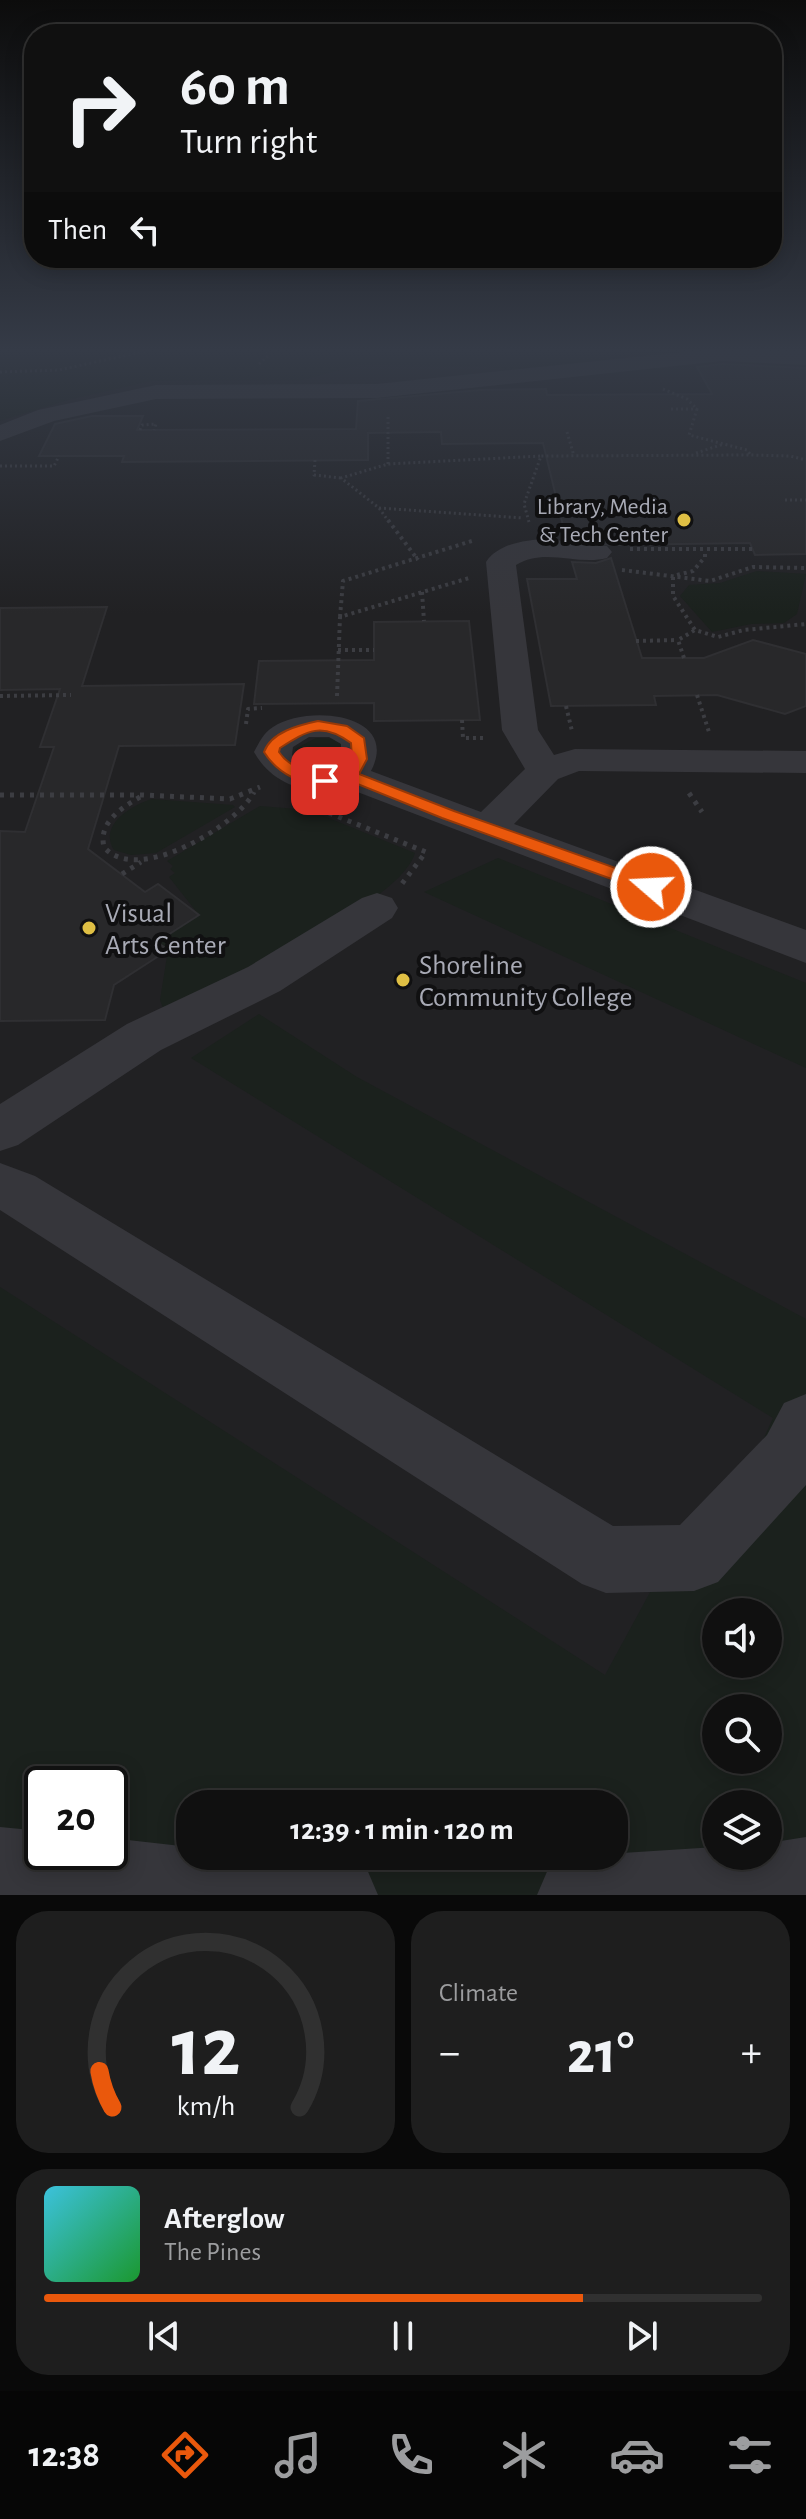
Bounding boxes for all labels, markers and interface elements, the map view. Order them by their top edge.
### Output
icon: right [48,56,152,160]
text: 60 m [180,59,290,115]
text: Turn right [180,124,317,160]
icon: left [123,208,167,252]
text: Then [48,215,107,245]
place label: Library, Media & Tech Center [537,495,668,547]
marker: Library, Media & Tech Center [675,511,693,529]
pin [291,747,359,815]
icon: arrive [303,759,347,803]
position arrow [609,845,693,929]
place label: Visual Arts Center [105,900,226,960]
marker: Visual Arts Center [80,919,98,937]
place label: Shoreline Community College [419,952,632,1012]
marker: Shoreline Community College [394,971,412,989]
map controls [702,1598,782,1870]
button: sound [702,1598,782,1678]
button: search [702,1694,782,1774]
speed limit sign: 20 [24,1766,128,1870]
button: layers [702,1790,782,1870]
text: 12:39 · 1 min · 120 m [290,1815,514,1845]
text: Climate [439,1980,518,2006]
text: 12 [171,2007,240,2091]
text: 21° [567,2024,634,2084]
text: − [439,2031,460,2075]
text: + [741,2031,762,2075]
text: km/h [176,2092,235,2121]
text: Afterglow [164,2204,285,2234]
text: The Pines [164,2239,261,2265]
icon: previous [142,2314,186,2358]
icon: pause [381,2314,425,2358]
icon: next [620,2314,664,2358]
icon: directions [157,2427,213,2483]
icon: music [270,2427,326,2483]
icon: phone [383,2427,439,2483]
icon: climate [496,2427,552,2483]
icon: car [609,2427,665,2483]
icon: filters [722,2427,778,2483]
text: 12:38 [28,2437,100,2473]

